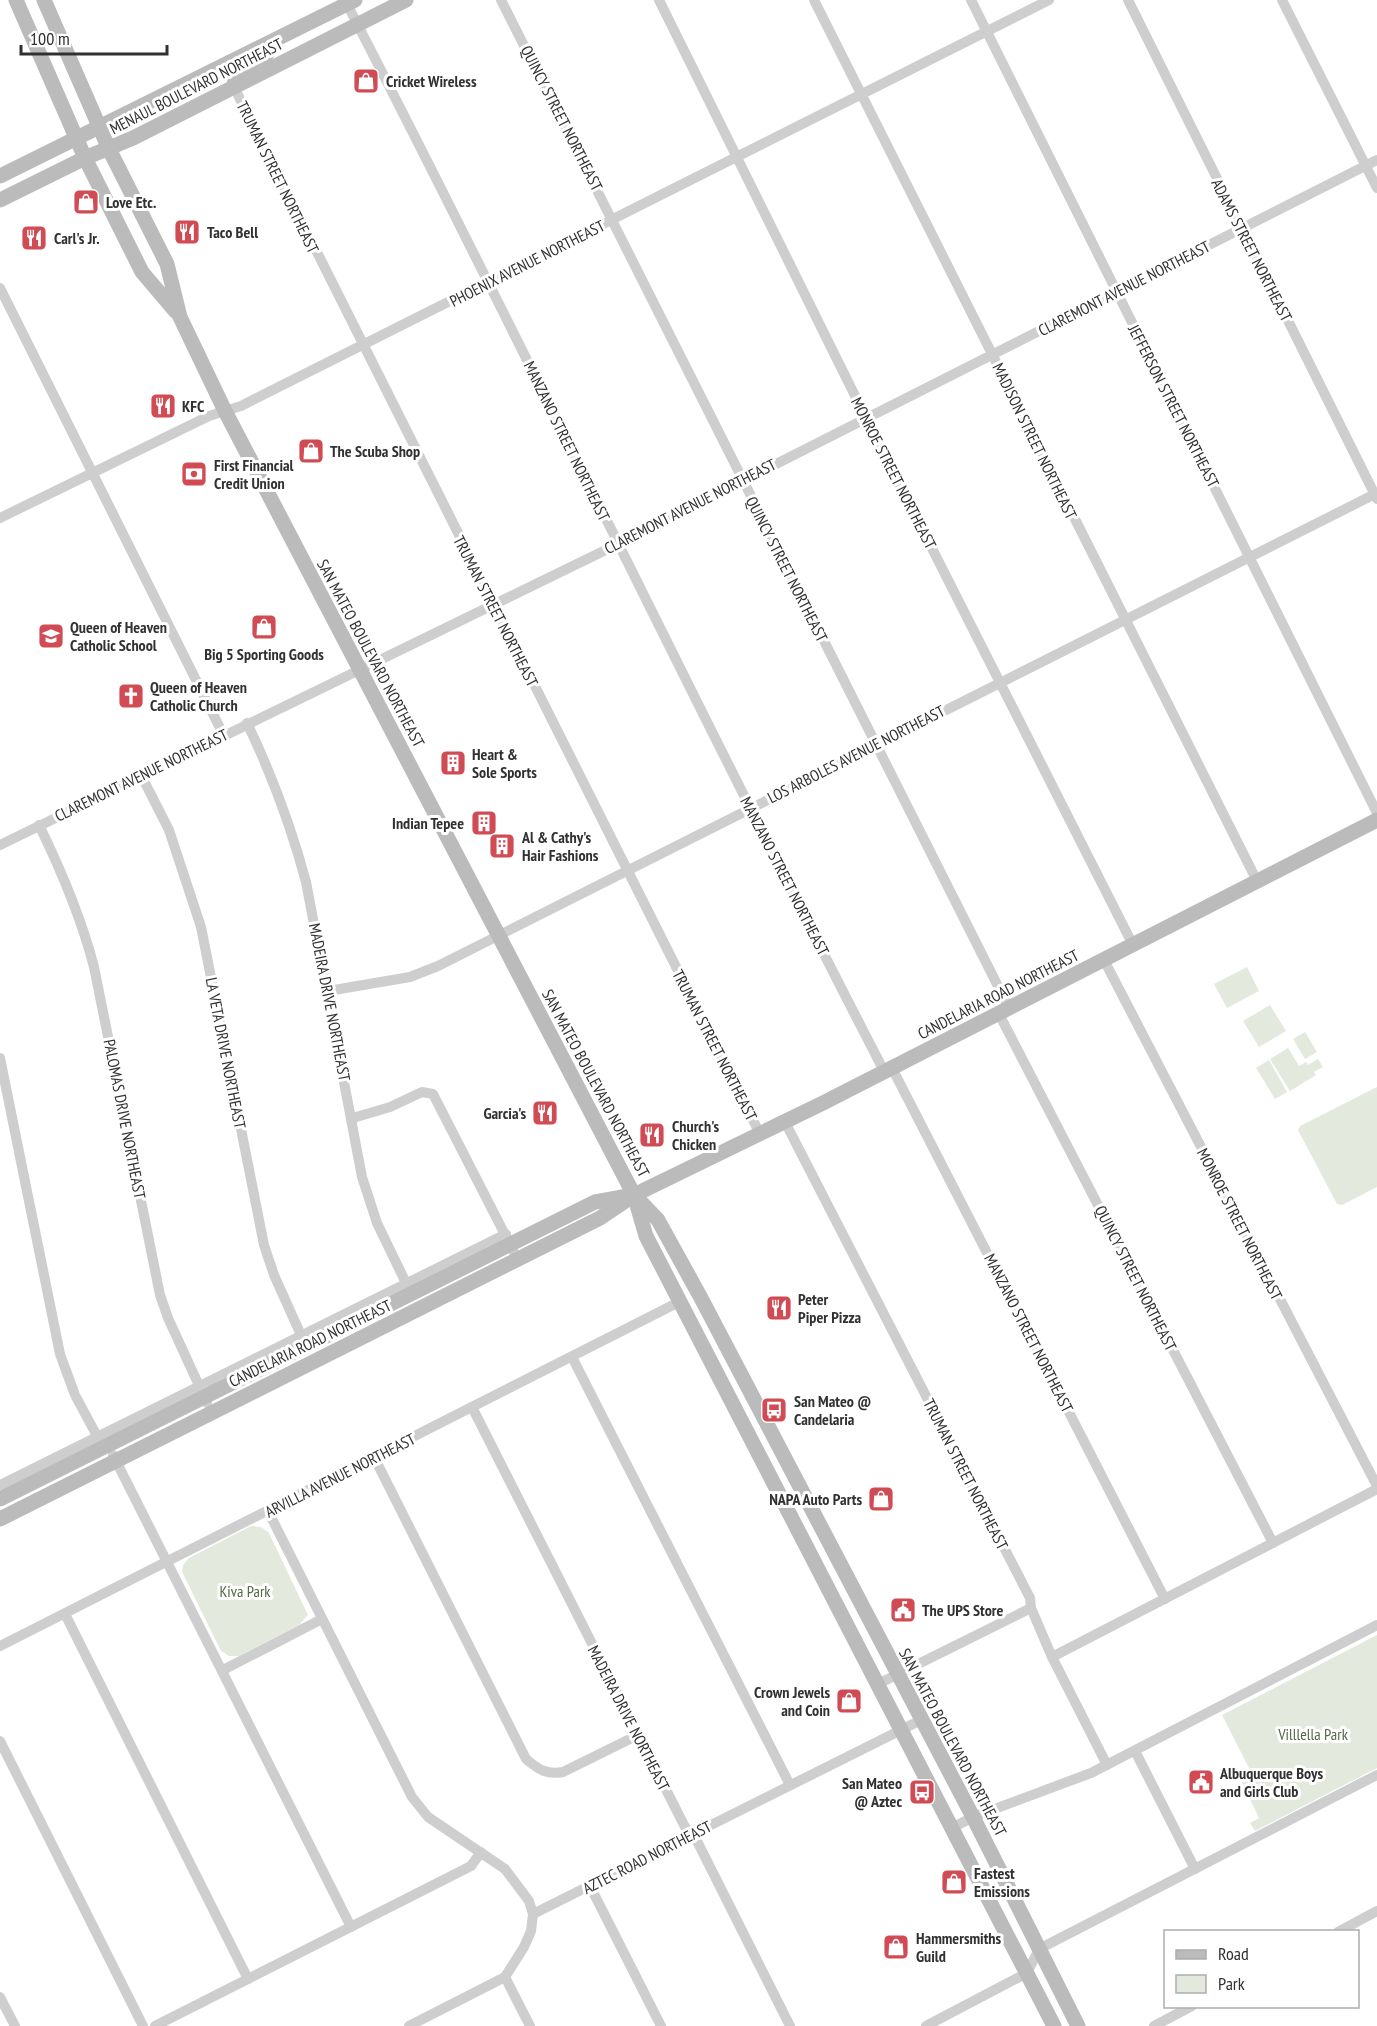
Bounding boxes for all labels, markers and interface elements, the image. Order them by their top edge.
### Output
scale bar [21,18,166,56]
text: 100 m [30,27,70,50]
street label: MENAUL BOULEVARD NORTHEAST [106,34,286,138]
street label: QUINCY STREET NORTHEAST [517,42,607,194]
shop icon: Cricket Wireless [351,66,381,96]
place label: Cricket Wireless [386,71,477,91]
street label: TRUMAN STREET NORTHEAST [232,98,324,256]
street label: ADAMS STREET NORTHEAST [1207,175,1297,325]
shop icon: Love Etc. [71,187,101,217]
place label: Love Etc. [106,192,156,212]
street label: PHOENIX AVENUE NORTHEAST [446,215,608,311]
restaurant icon: Taco Bell [172,217,202,247]
place label: Taco Bell [207,222,258,242]
restaurant icon: Carl's Jr. [19,223,49,253]
place label: Carl's Jr. [54,228,100,248]
street label: CLAREMONT AVENUE NORTHEAST [1035,236,1213,340]
street label: JEFFERSON STREET NORTHEAST [1124,320,1224,491]
street label: MANZANO STREET NORTHEAST [520,358,614,524]
street label: MADISON STREET NORTHEAST [988,360,1082,522]
restaurant icon: KFC [148,391,178,421]
street label: MONROE STREET NORTHEAST [847,394,941,552]
place label: KFC [182,396,205,416]
shop icon: The Scuba Shop [296,436,326,466]
place label: The Scuba Shop [330,441,420,461]
street label: CLAREMONT AVENUE NORTHEAST [601,454,779,558]
place label: First Financial Credit Union [214,455,294,493]
bank icon: First Financial Credit Union [179,459,209,489]
street label: QUINCY STREET NORTHEAST [742,493,832,645]
street label: TRUMAN STREET NORTHEAST [449,532,543,690]
street label: SAN MATEO BOULEVARD NORTHEAST [313,556,429,750]
shop icon: Big 5 Sporting Goods [249,612,279,642]
place label: Queen of Heaven Catholic School [70,617,167,655]
school or university icon: Queen of Heaven Catholic School [36,621,66,651]
place label: Big 5 Sporting Goods [204,644,324,664]
place label: Queen of Heaven Catholic Church [150,677,247,715]
church icon: Queen of Heaven Catholic Church [116,681,146,711]
street label: LOS ARBOLES AVENUE NORTHEAST [764,701,948,807]
street label: CLAREMONT AVENUE NORTHEAST [51,724,231,826]
place label: Heart & Sole Sports [472,744,537,782]
building icon: Heart & Sole Sports [438,748,468,778]
street label: MANZANO STREET NORTHEAST [736,793,834,959]
building icon: Indian Tepee [469,808,499,838]
place label: Indian Tepee [392,813,464,833]
place label: Al & Cathy's Hair Fashions [521,827,599,865]
building icon: Al & Cathy's Hair Fashions [487,831,517,861]
street label: MADEIRA DRIVE NORTHEAST [305,921,355,1083]
street label: CANDELARIA ROAD NORTHEAST [914,945,1082,1043]
street label: TRUMAN STREET NORTHEAST [668,966,762,1124]
street label: LA VETA DRIVE NORTHEAST [202,976,250,1130]
street label: SAN MATEO BOULEVARD NORTHEAST [538,986,654,1180]
street label: PALOMAS DRIVE NORTHEAST [100,1037,150,1201]
restaurant icon: Garcia's [530,1098,560,1128]
place label: Garcia's [483,1103,526,1123]
place label: Church's Chicken [672,1116,720,1154]
restaurant icon: Church's Chicken [637,1120,667,1150]
street label: MONROE STREET NORTHEAST [1193,1145,1287,1303]
street label: QUINCY STREET NORTHEAST [1091,1202,1181,1354]
street label: MANZANO STREET NORTHEAST [980,1250,1078,1416]
place label: Peter Piper Pizza [798,1289,862,1327]
restaurant icon: Peter Piper Pizza [764,1293,794,1323]
street label: CANDELARIA ROAD NORTHEAST [226,1295,394,1391]
place label: San Mateo @ Candelaria [794,1391,871,1429]
bus stop icon: San Mateo @ Candelaria [759,1395,789,1425]
street label: TRUMAN STREET NORTHEAST [919,1395,1013,1553]
street label: ARVILLA AVENUE NORTHEAST [261,1428,419,1522]
shop icon: NAPA Auto Parts [866,1484,896,1514]
place label: NAPA Auto Parts [769,1489,862,1509]
park label: Kiva Park [219,1581,271,1601]
public building icon: The UPS Store [888,1595,918,1625]
place label: The UPS Store [922,1600,1004,1620]
street label: MADEIRA DRIVE NORTHEAST [584,1642,674,1794]
street label: SAN MATEO BOULEVARD NORTHEAST [895,1645,1011,1839]
place label: Crown Jewels and Coin [754,1682,830,1720]
shop icon: Crown Jewels and Coin [834,1686,864,1716]
park label: Villlella Park [1277,1724,1349,1744]
place label: Albuquerque Boys and Girls Club [1219,1763,1323,1801]
public building icon: Albuquerque Boys and Girls Club [1186,1767,1216,1797]
place label: San Mateo @ Aztec [842,1773,902,1811]
bus stop icon: San Mateo @ Aztec [907,1777,937,1807]
street label: AZTEC ROAD NORTHEAST [579,1816,715,1898]
place label: Fastest Emissions [974,1863,1030,1901]
shop icon: Fastest Emissions [939,1867,969,1897]
place label: Hammersmiths Guild [916,1928,1002,1966]
legend [1164,1930,1359,2008]
shop icon: Hammersmiths Guild [881,1932,911,1962]
text: Road [1218,1942,1249,1965]
text: Park [1218,1972,1245,1995]

